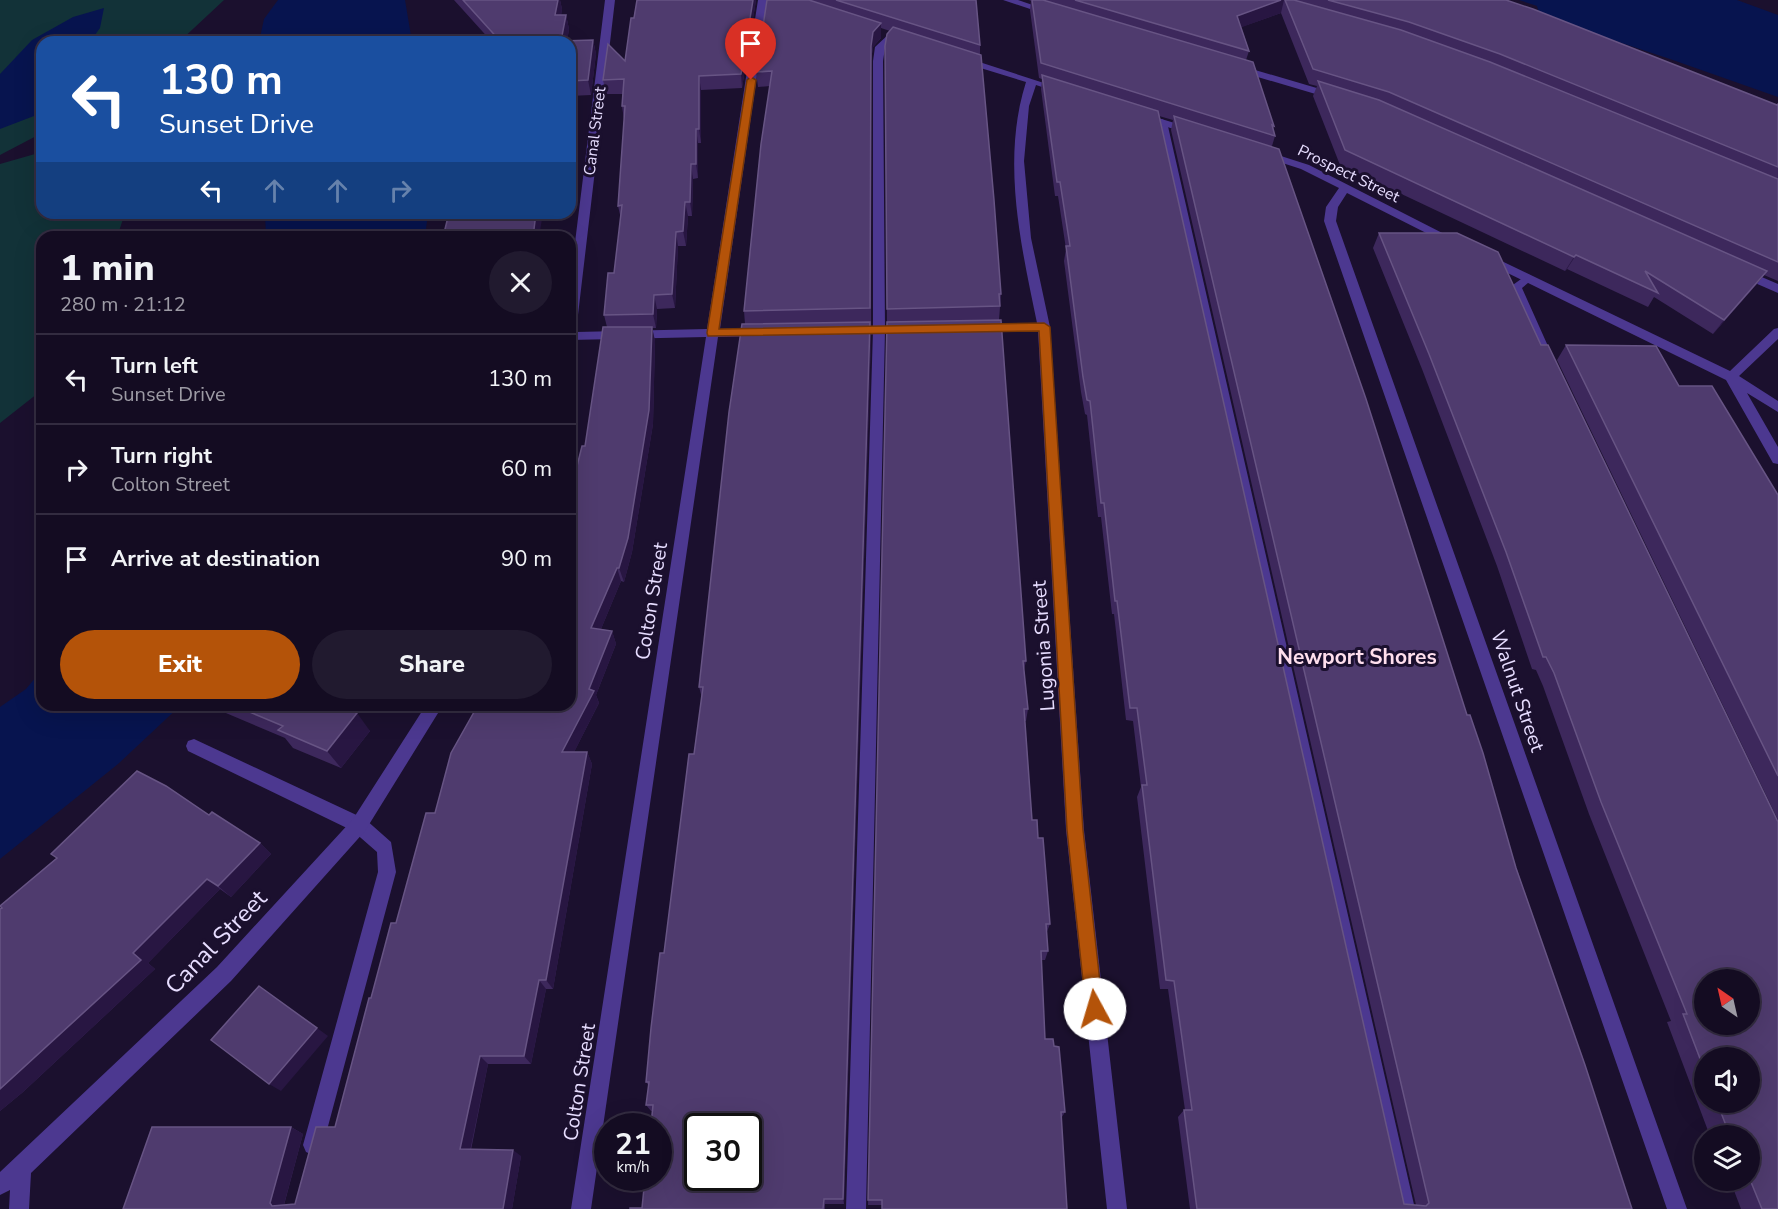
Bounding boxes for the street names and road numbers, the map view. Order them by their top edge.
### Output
street label: Canal Street [579,85,611,177]
street label: Prospect Street [1294,140,1404,208]
street label: Colton Street [629,539,674,662]
street label: Lugonia Street [1025,579,1062,712]
street label: Walnut Street [1484,627,1551,756]
street label: Canal Street [158,882,274,1001]
street label: Colton Street [557,1020,602,1143]

